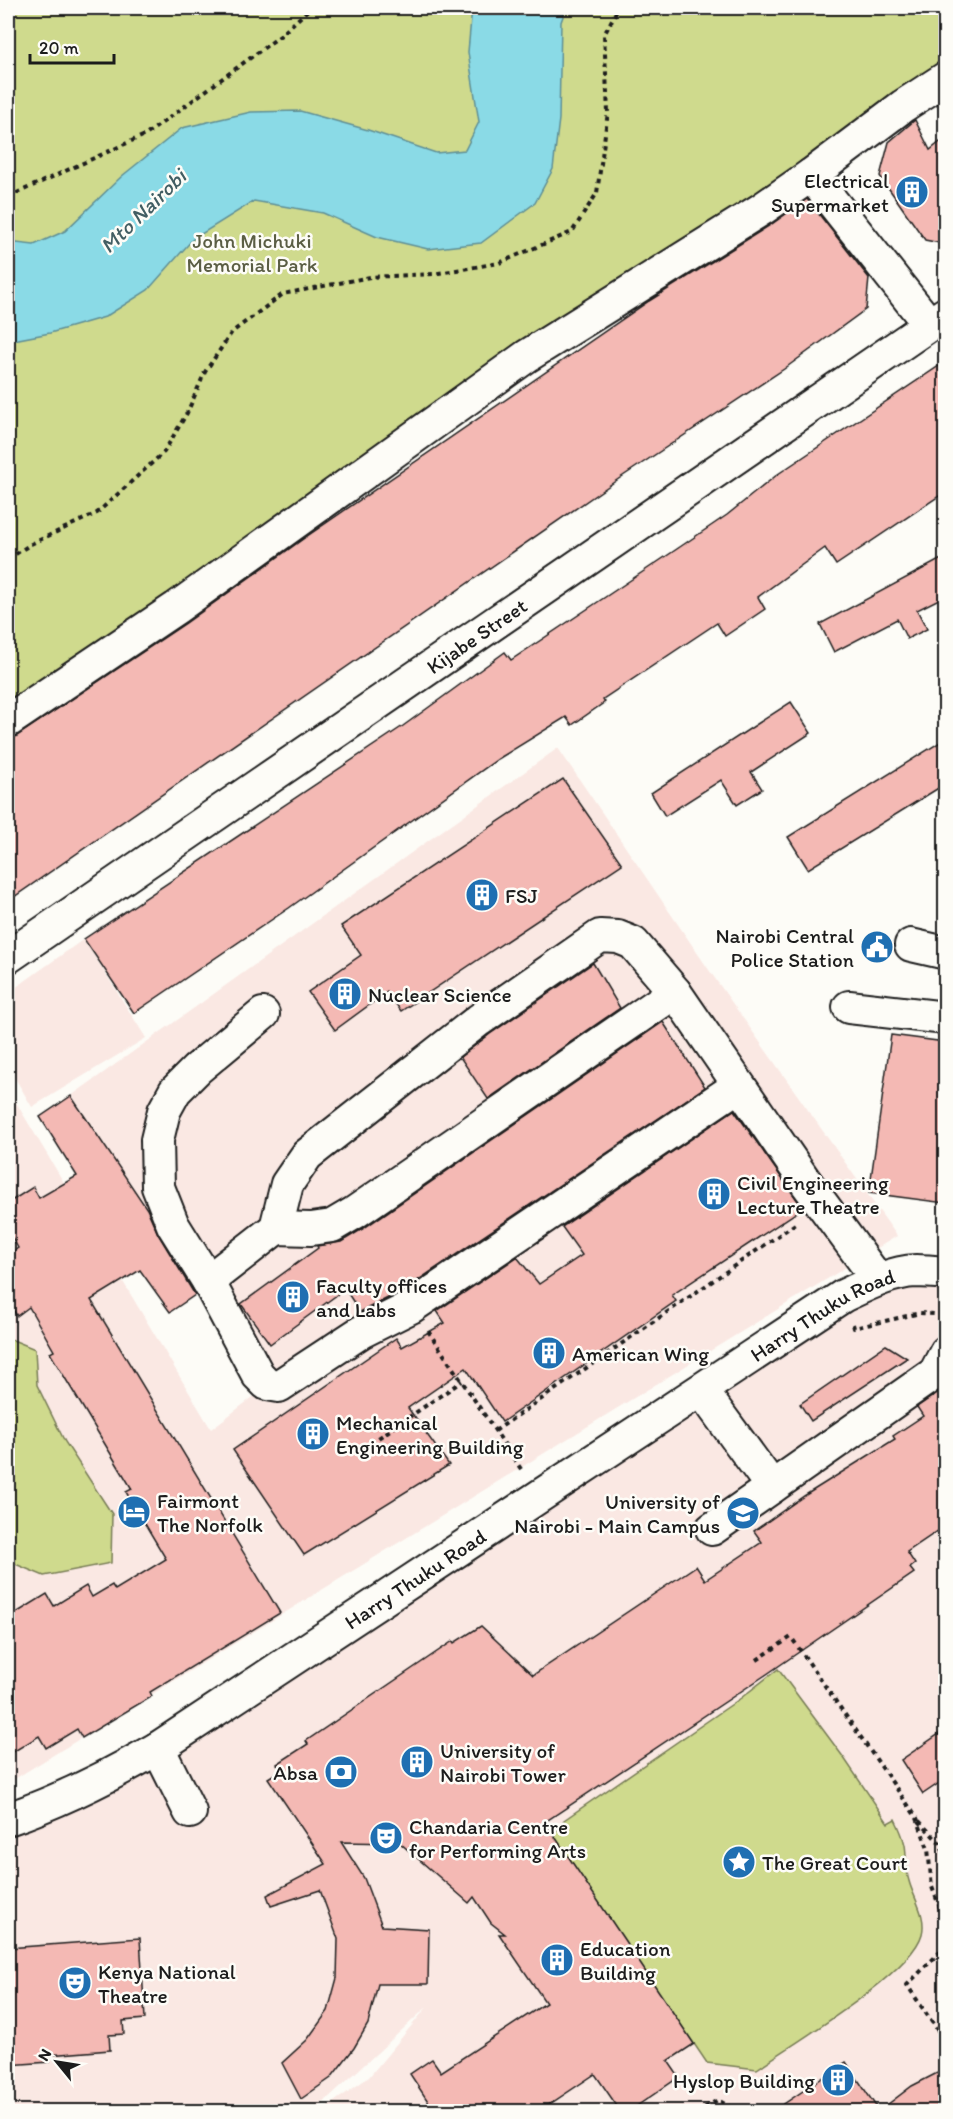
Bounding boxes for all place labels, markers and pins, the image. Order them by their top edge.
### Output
place label: Electrical Supermarket [771,168,889,217]
building icon: Electrical Supermarket [894,174,930,210]
building icon: FSJ [464,877,500,913]
place label: FSJ [505,883,538,908]
place label: Nairobi Central Police Station [715,923,854,972]
public building icon: Nairobi Central Police Station [859,929,895,965]
building icon: Nuclear Science [327,976,363,1012]
place label: Nuclear Science [368,982,512,1007]
place label: Civil Engineering Lecture Theatre [737,1170,889,1219]
building icon: Civil Engineering Lecture Theatre [696,1176,732,1212]
place label: Faculty offices and Labs [316,1273,447,1322]
building icon: Faculty offices and Labs [275,1279,311,1315]
building icon: American Wing [531,1335,567,1371]
place label: American Wing [572,1341,709,1366]
place label: Mechanical Engineering Building [336,1410,524,1459]
building icon: Mechanical Engineering Building [295,1416,331,1452]
place label: Fairmont The Norfolk [157,1488,263,1537]
place label: University of Nairobi - Main Campus [514,1489,720,1538]
hotel icon: Fairmont The Norfolk [116,1494,152,1530]
school or university icon: University of Nairobi - Main Campus [725,1495,761,1531]
place label: University of Nairobi Tower [440,1738,566,1787]
building icon: University of Nairobi Tower [399,1744,435,1780]
bank icon: Absa [323,1754,359,1790]
place label: Absa [273,1760,318,1785]
place label: Chandaria Centre for Performing Arts [409,1814,586,1863]
theatre icon: Chandaria Centre for Performing Arts [368,1820,404,1856]
place icon: The Great Court [721,1844,757,1880]
place label: The Great Court [762,1850,908,1875]
place label: Education Building [580,1936,671,1985]
building icon: Education Building [539,1942,575,1978]
place label: Kenya National Theatre [98,1959,236,2008]
theatre icon: Kenya National Theatre [57,1965,93,2001]
building icon: Hyslop Building [820,2062,856,2098]
place label: Hyslop Building [673,2068,815,2093]

